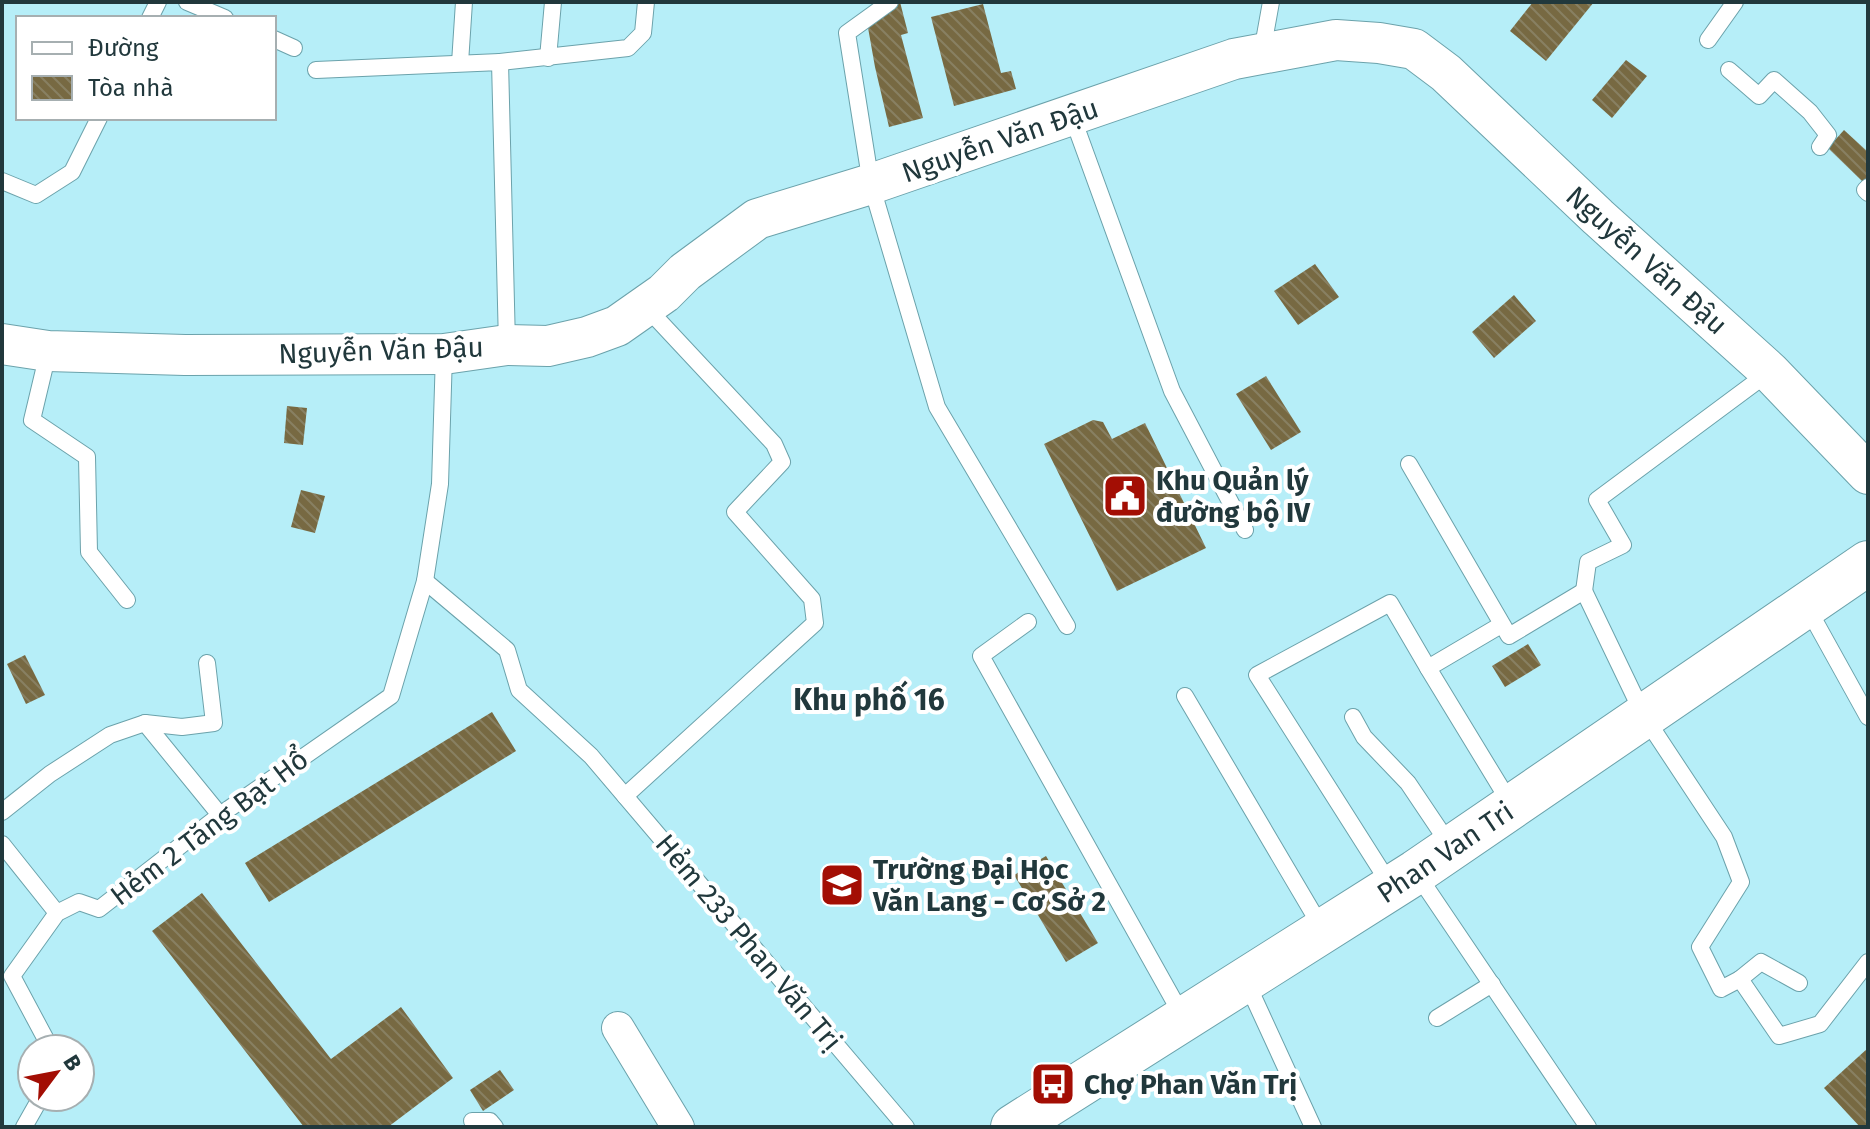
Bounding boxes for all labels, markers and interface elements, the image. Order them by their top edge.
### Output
legend [16,16,276,120]
text: Đường [88,34,159,62]
text: Tòa nhà [88,74,173,102]
street label: Nguyễn Văn Đậu [898,91,1103,190]
street label: Nguyễn Văn Đậu [1559,179,1734,341]
street label: Nguyễn Văn Đậu [278,330,484,371]
place label: Khu Quản lý đường bộ IV [1156,464,1311,529]
public building icon: Khu Quản lý đường bộ IV [1101,472,1149,520]
district label: Khu phố 16 [793,680,945,718]
street label: Hẻm 2 Tăng Bạt Hổ [103,742,315,912]
street label: Phan Van Tri [1371,795,1520,910]
street label: Hẻm 233 Phan Văn Trị [649,828,849,1057]
place label: Trường Đại Học Văn Lang - Cơ Sở 2 [872,853,1106,918]
school or university icon: Trường Đại Học Văn Lang - Cơ Sở 2 [818,861,866,909]
north arrow [16,1033,96,1113]
text: B [57,1050,88,1076]
bus stop icon: Chợ Phan Văn Trị [1029,1060,1077,1108]
place label: Chợ Phan Văn Trị [1084,1068,1297,1101]

